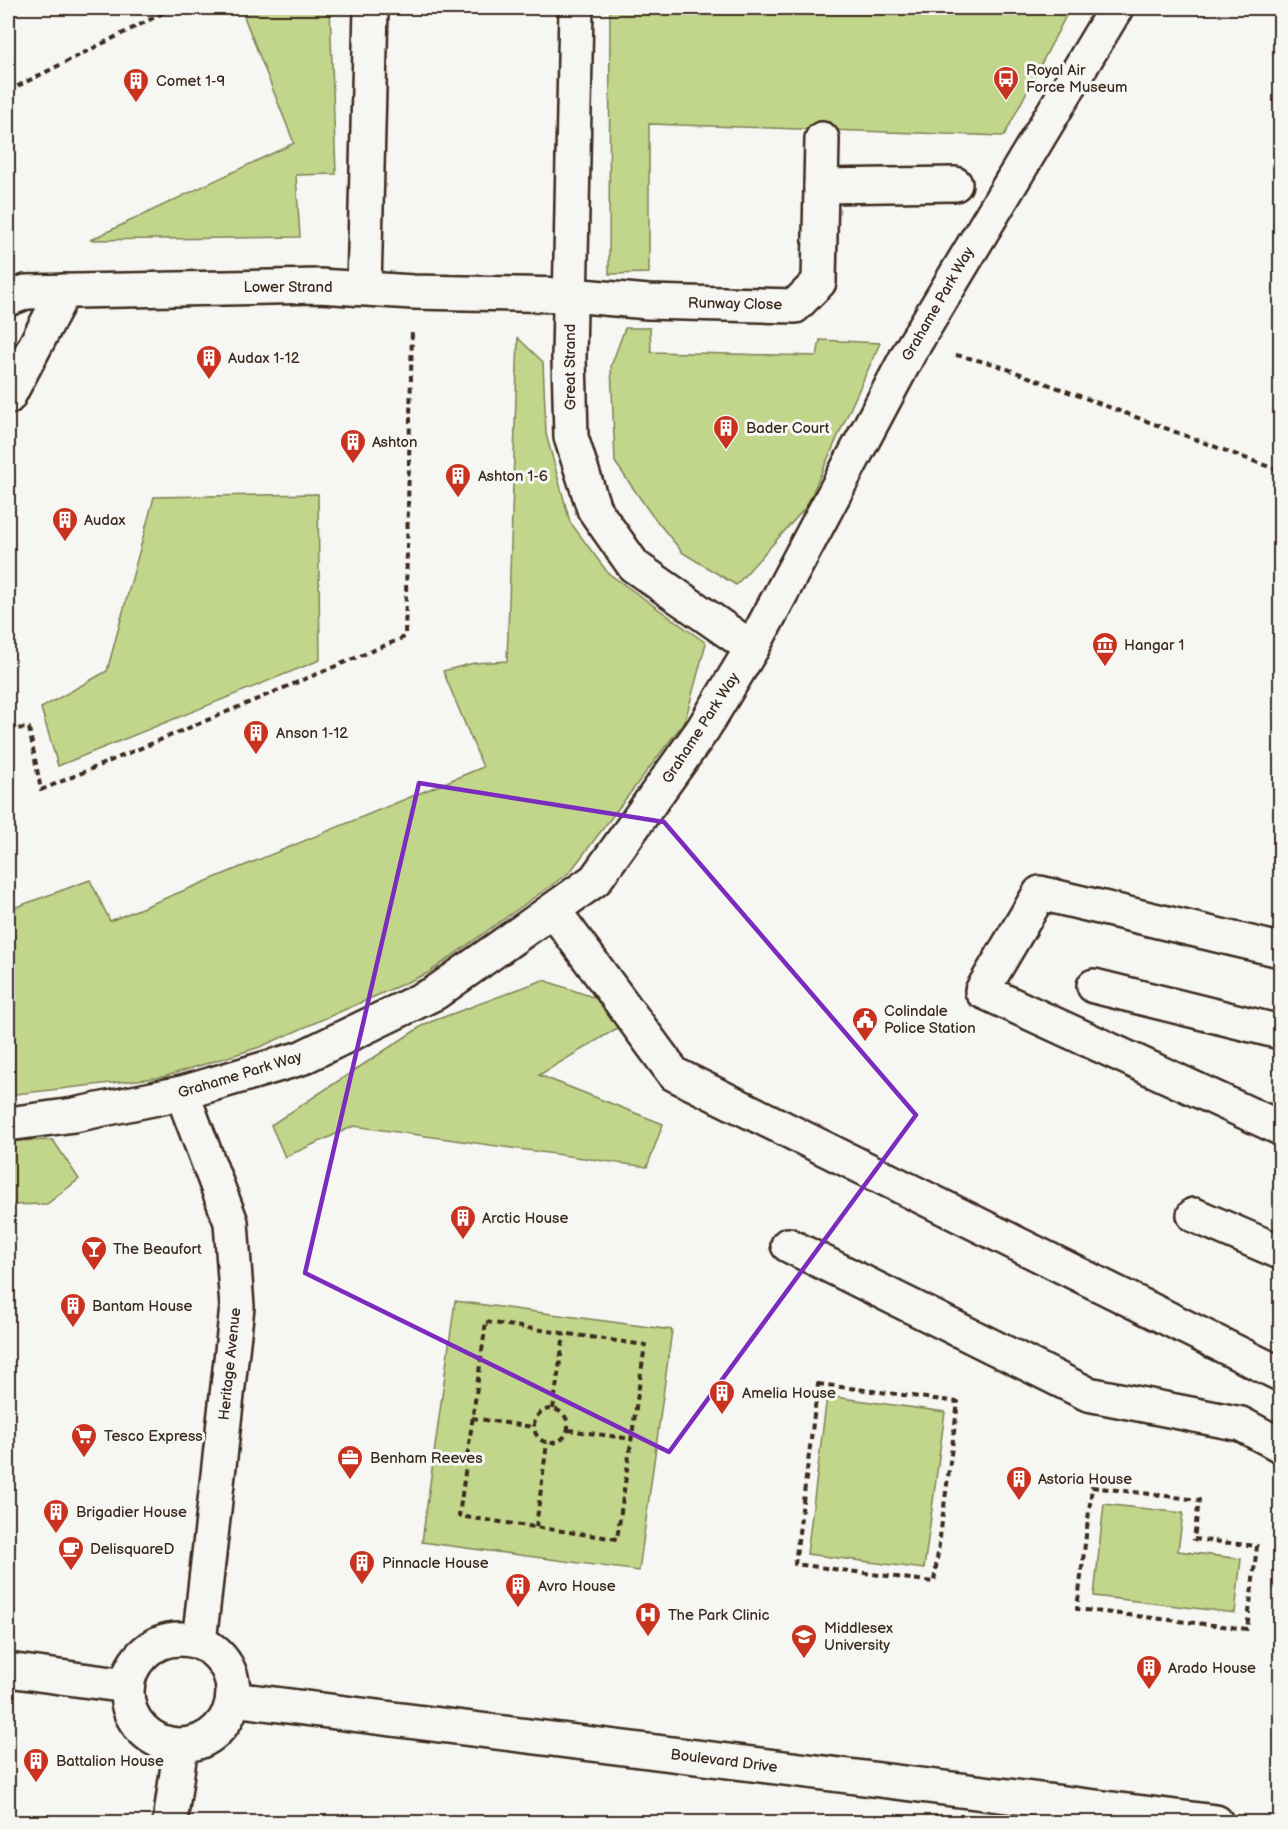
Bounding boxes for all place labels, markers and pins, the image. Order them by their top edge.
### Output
place label: Royal Air Force Museum [1026,61,1127,97]
bus stop icon: Royal Air Force Museum [991,64,1021,102]
building icon: Comet 1-9 [121,66,151,104]
place label: Comet 1-9 [156,72,225,91]
building icon: Audax 1-12 [194,343,224,381]
place label: Audax 1-12 [228,349,300,368]
building icon: Bader Court [711,413,741,451]
place label: Bader Court [746,419,830,438]
building icon: Ashton [338,427,368,465]
place label: Ashton [372,433,417,452]
building icon: Ashton 1-6 [443,461,473,499]
place label: Ashton 1-6 [478,467,548,486]
building icon: Audax [50,505,80,543]
place label: Audax [84,511,125,530]
museum icon: Hangar 1 [1090,630,1120,668]
place label: Hangar 1 [1124,636,1184,655]
building icon: Anson 1-12 [241,718,271,756]
place label: Anson 1-12 [276,724,348,743]
place label: Colindale Police Station [884,1002,976,1038]
public building icon: Colindale Police Station [850,1005,880,1043]
building icon: Arctic House [448,1203,478,1241]
place label: Arctic House [482,1209,569,1228]
bar icon: The Beaufort [79,1234,109,1272]
place label: The Beaufort [113,1240,202,1259]
building icon: Bantam House [58,1291,88,1329]
place label: Bantam House [92,1297,192,1316]
building icon: Amelia House [707,1378,737,1416]
place label: Amelia House [742,1384,836,1403]
supermarket icon: Tesco Express [69,1421,99,1459]
place label: Tesco Express [104,1427,203,1446]
office icon: Benham Reeves [335,1443,365,1481]
place label: Benham Reeves [370,1449,483,1468]
building icon: Astoria House [1004,1464,1034,1502]
place label: Astoria House [1038,1470,1132,1489]
building icon: Brigadier House [41,1497,71,1535]
place label: Brigadier House [76,1503,187,1522]
cafe icon: DelisquareD [56,1534,86,1572]
place label: DelisquareD [90,1540,175,1559]
building icon: Pinnacle House [347,1548,377,1586]
place label: Pinnacle House [382,1554,489,1573]
building icon: Avro House [503,1571,533,1609]
place label: Avro House [538,1577,616,1596]
hospital icon: The Park Clinic [633,1600,663,1638]
place label: The Park Clinic [668,1606,769,1625]
place label: Middlesex University [824,1619,893,1655]
school or university icon: Middlesex University [789,1622,819,1660]
building icon: Arado House [1134,1653,1164,1691]
place label: Arado House [1168,1659,1256,1678]
building icon: Battalion House [21,1746,51,1784]
place label: Battalion House [56,1752,164,1771]

